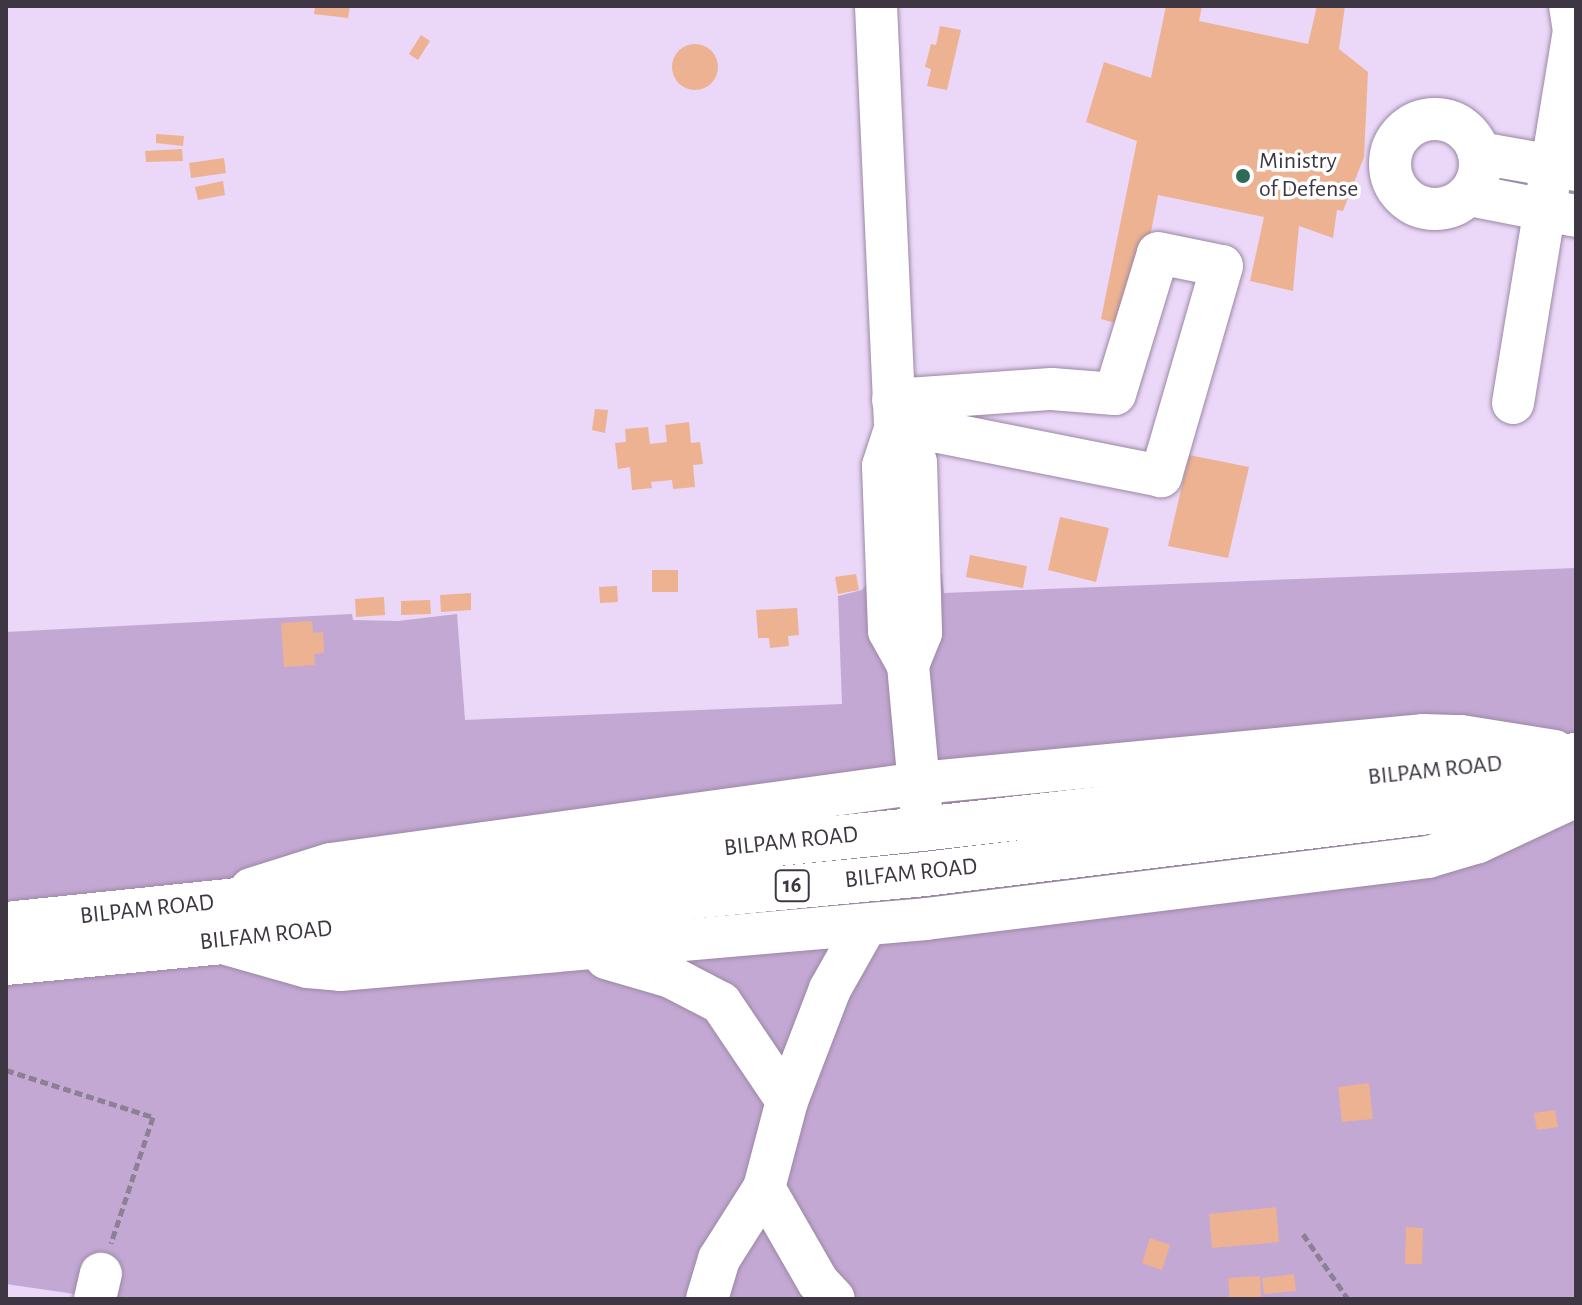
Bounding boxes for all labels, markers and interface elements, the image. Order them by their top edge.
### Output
place label: Ministry of Defense [1259,148,1358,204]
marker: Ministry of Defense [1234,167,1252,185]
street label: BILPAM ROAD [1367,750,1503,792]
street label: BILPAM ROAD [723,821,859,863]
street label: BILFAM ROAD [843,853,979,895]
road number: 16 [774,868,810,904]
street label: BILPAM ROAD [79,889,215,931]
street label: BILFAM ROAD [198,915,334,957]

